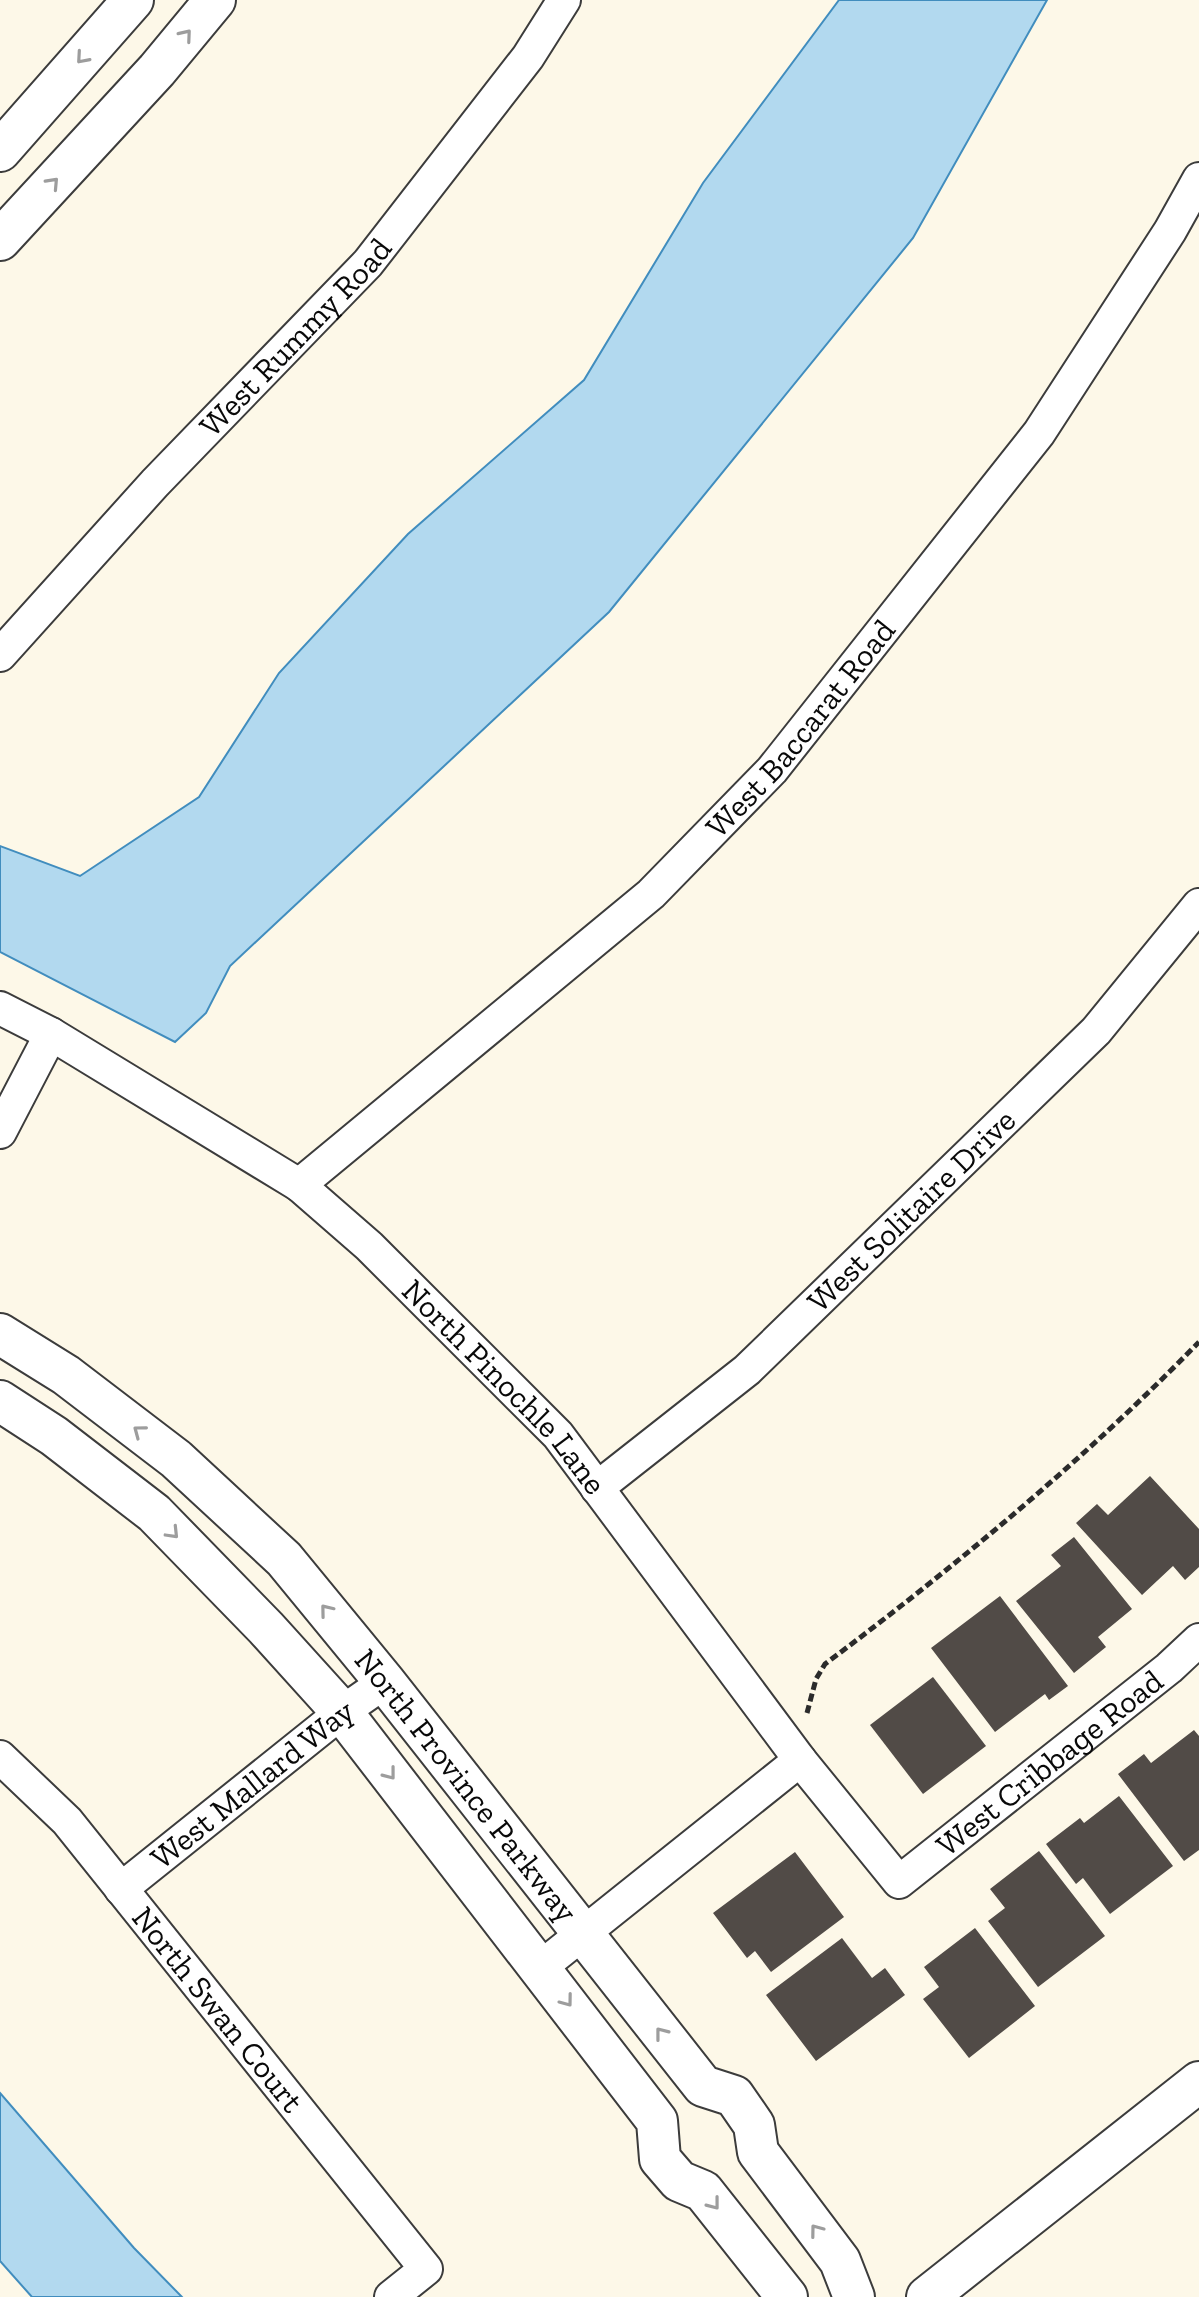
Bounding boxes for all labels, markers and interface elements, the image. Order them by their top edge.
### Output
one-way arrow [176,30,191,44]
one-way arrow [77,49,91,64]
one-way arrow [44,177,58,192]
street label: West Rummy Road [192,230,400,444]
street label: West Baccarat Road [698,612,903,845]
street label: West Solitaire Drive [799,1101,1023,1320]
street label: North Pinochle Lane [394,1271,614,1502]
one-way arrow [133,1426,148,1440]
one-way arrow [164,1524,179,1538]
one-way arrow [321,1605,336,1619]
street label: North Province Parkway [347,1641,586,1930]
street label: West Cribbage Road [929,1661,1171,1864]
street label: West Mallard Way [143,1691,361,1877]
one-way arrow [381,1765,395,1780]
street label: North Swan Court [124,1899,312,2120]
one-way arrow [557,1993,571,2007]
one-way arrow [656,2028,671,2042]
one-way arrow [704,2195,718,2210]
one-way arrow [812,2224,826,2238]

